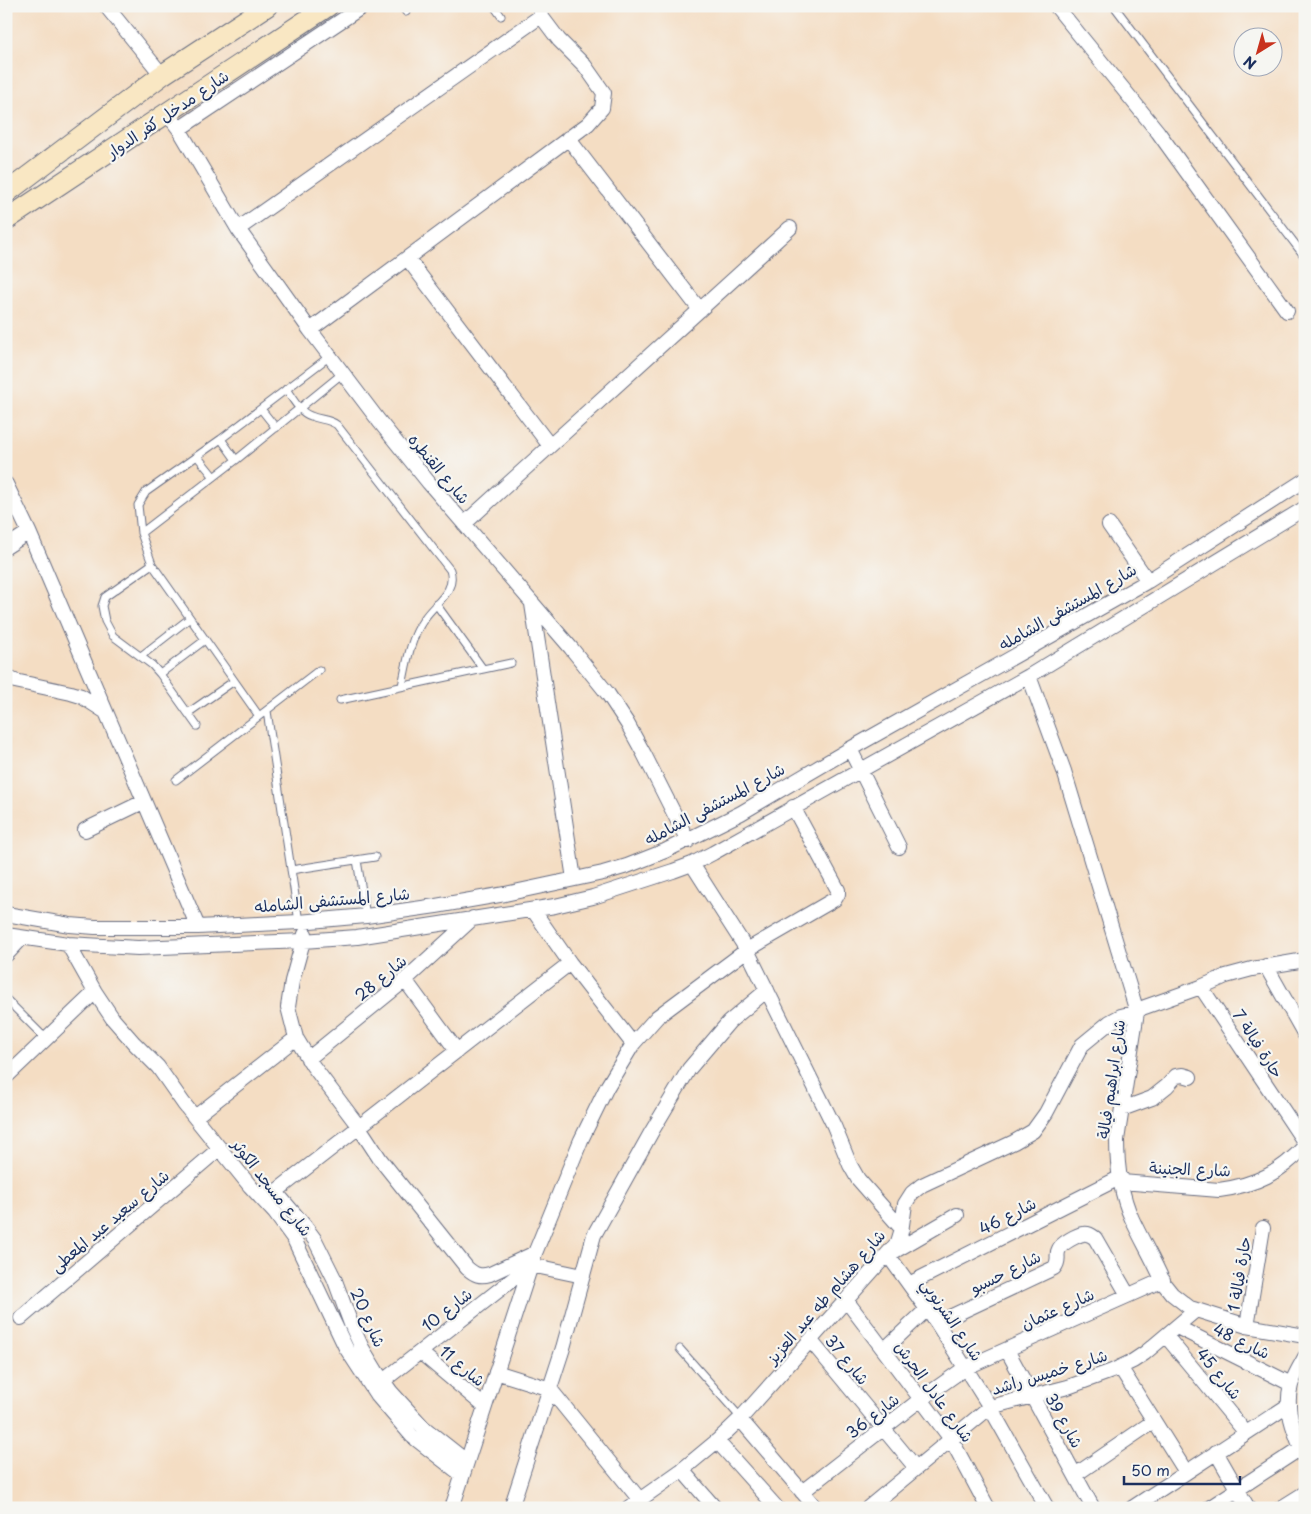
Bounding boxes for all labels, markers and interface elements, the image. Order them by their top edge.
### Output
north arrow [1234,28,1284,78]
text: N [1239,51,1261,75]
street label: شارع مدخل كفر الدوار [99,63,234,165]
street label: شارع القنطره [403,428,477,509]
street label: شارع المستشفى الشامله [994,557,1141,656]
street label: شارع المستشفى الشامله [640,756,789,851]
street label: شارع المستشفى الشامله [253,880,411,919]
street label: شارع 28 [349,948,412,1007]
street label: حارة فيالة 7 [1228,1004,1290,1082]
street label: شارع ابراهيم فيالة [1090,1018,1132,1140]
street label: شارع مسجد الكوثر [225,1132,319,1241]
street label: شارع الجنينة [1149,1155,1231,1182]
street label: شارع سعيد عبد المعطى [44,1163,174,1278]
street label: شارع 46 [974,1190,1040,1241]
street label: شارع هشام طه عبد العزيز [758,1223,892,1371]
street label: حارة فيالة 1 [1220,1235,1256,1313]
street label: شارع حسبو [964,1244,1045,1300]
street label: شارع الشرنوبي [913,1273,990,1367]
street label: شارع 10 [415,1281,477,1337]
street label: شارع عثمان [1017,1281,1098,1336]
street label: شارع 20 [344,1283,393,1351]
street label: شارع 48 [1209,1316,1274,1365]
street label: شارع 37 [819,1329,876,1390]
street label: شارع عادل الحرش [889,1335,980,1447]
street label: شارع 11 [434,1339,491,1392]
street label: شارع خميس راشد [988,1342,1110,1401]
street label: شارع 45 [1191,1342,1248,1405]
street label: شارع 36 [840,1387,904,1444]
street label: شارع 39 [1039,1388,1090,1452]
scale bar [1124,1454,1240,1486]
text: 50 m [1131,1458,1170,1481]

